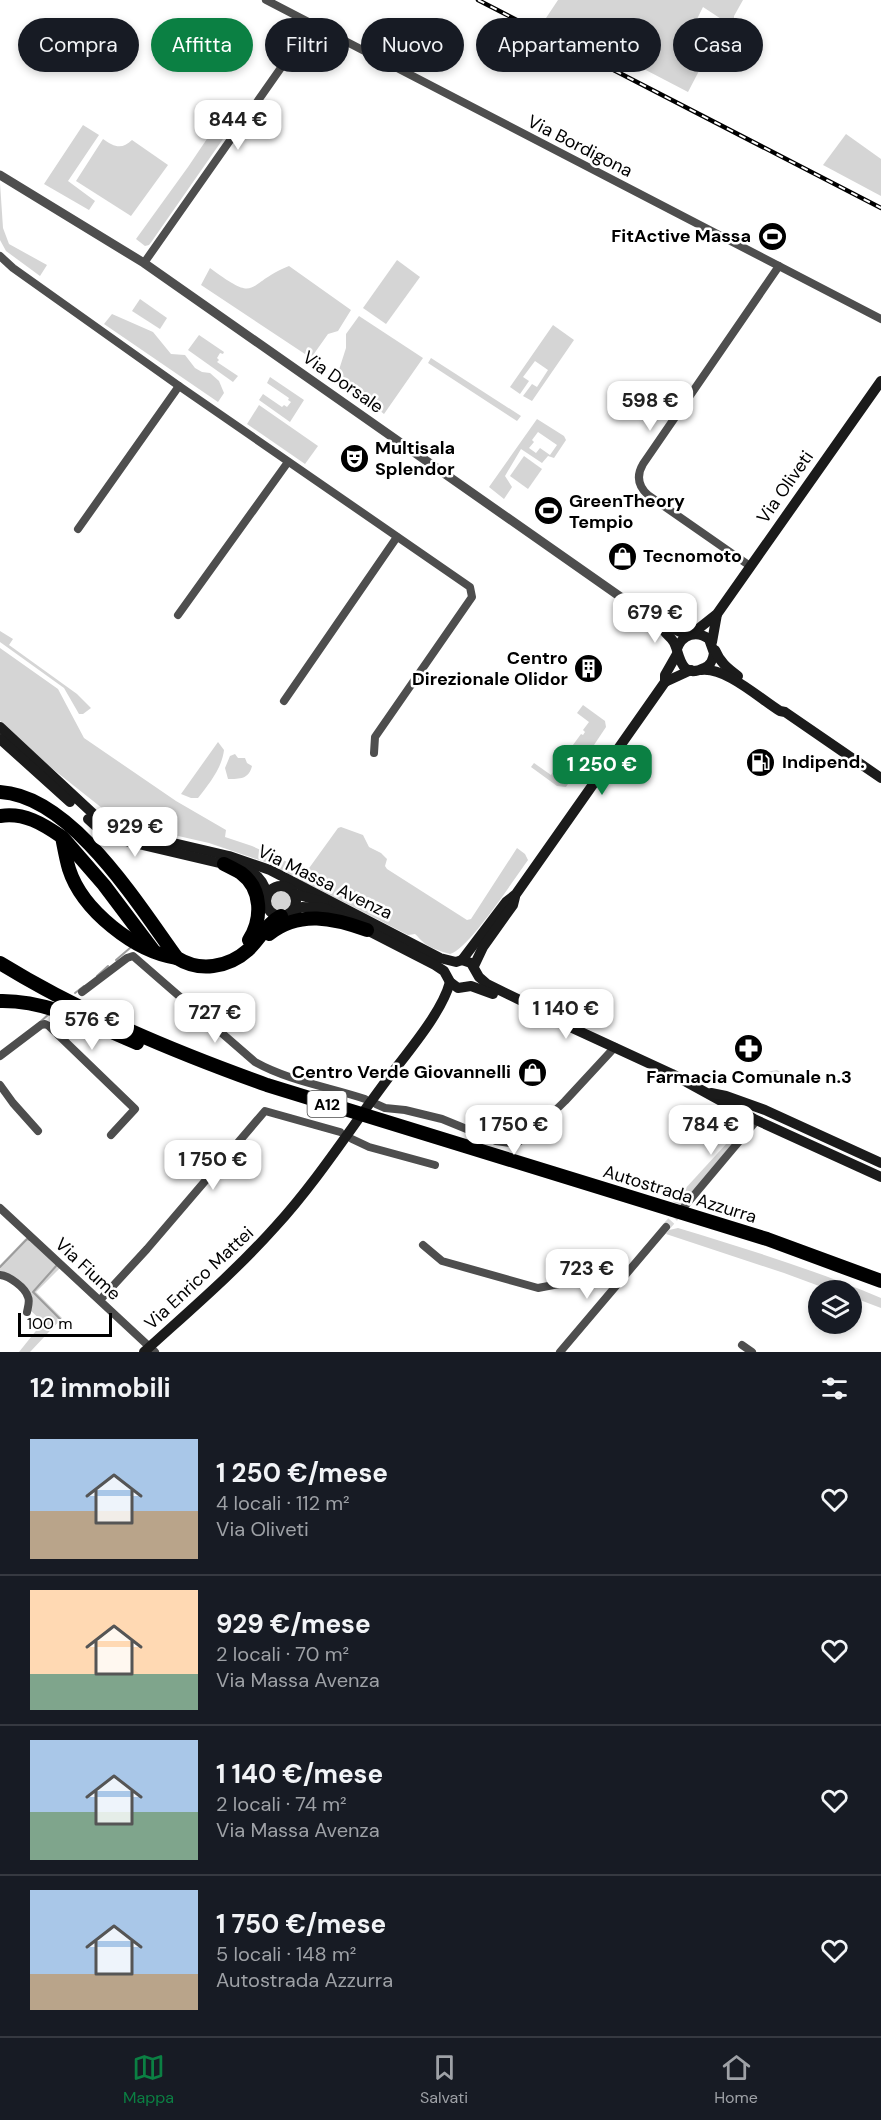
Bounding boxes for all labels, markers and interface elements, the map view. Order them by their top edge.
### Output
chip: Compra [18,18,139,72]
chip: Affitta [151,18,253,72]
chip: Filtri [265,18,349,72]
chip: Nuovo [361,18,464,72]
chip: Appartamento [476,18,661,72]
chip: Casa [673,18,763,72]
pin: 844 € [196,100,280,151]
text: 844 € [208,106,268,132]
street label: Via Bordigona [523,109,637,183]
sports icon: FitActive Massa [756,220,788,252]
place label: FitActive Massa [611,224,751,248]
street label: Via Dorsale [298,345,388,419]
pin: 598 € [608,381,692,432]
text: 598 € [621,387,679,413]
place label: Multisala Splendor [375,436,455,481]
theatre icon: Multisala Splendor [338,442,370,474]
street label: Via Oliveti [751,446,819,528]
place label: GreenTheory Tempio [569,489,685,534]
sports icon: GreenTheory Tempio [532,495,564,527]
shop icon: Tecnomoto [606,540,638,572]
place label: Tecnomoto [643,544,742,568]
pin: 679 € [613,593,697,644]
text: 679 € [627,599,683,625]
place label: Centro Direzionale Olidor [412,646,568,691]
building icon: Centro Direzionale Olidor [573,652,605,684]
pin: 1 250 € [547,745,657,796]
fuel station icon: Indipend. [745,746,777,778]
place label: Indipend. [782,750,865,774]
text: 1 250 € [567,751,637,777]
pin: 929 € [93,807,177,858]
text: 929 € [106,813,164,839]
street label: Via Massa Avenza [254,839,396,925]
pin: 1 140 € [511,989,621,1040]
pin: 727 € [173,993,257,1044]
text: 1 140 € [533,995,599,1021]
text: 727 € [188,999,242,1025]
pin: 576 € [50,1000,134,1051]
text: 576 € [64,1006,120,1032]
pharmacy icon: Farmacia Comunale n.3 [733,1032,765,1064]
shop icon: Centro Verde Giovannelli [516,1056,548,1088]
place label: Centro Verde Giovannelli [292,1060,511,1084]
place label: Farmacia Comunale n.3 [646,1065,852,1089]
road number: A12 [308,1091,346,1117]
pin: 1 750 € [459,1105,569,1156]
pin: 784 € [669,1105,753,1156]
text: 1 750 € [479,1111,549,1137]
text: 784 € [683,1111,739,1137]
pin: 1 750 € [158,1140,268,1191]
text: 1 750 € [178,1146,248,1172]
street label: Autostrada Azzurra [600,1159,760,1229]
street label: Via Enrico Mattei [139,1221,259,1335]
street label: Via Fiume [50,1232,126,1306]
pin: 723 € [545,1249,629,1300]
text: 723 € [560,1255,614,1281]
map controls [808,1280,862,1334]
button: layers [808,1280,862,1334]
scale bar [18,1310,112,1338]
text: 100 m [27,1313,72,1334]
text: 12 immobili [30,1371,171,1405]
icon: filters [818,1372,851,1405]
text: 1 250 €/mese [216,1456,388,1490]
icon: home [78,1463,150,1535]
icon: heart [818,1483,851,1516]
text: 4 locali · 112 m² [216,1490,350,1516]
text: Via Oliveti [216,1516,309,1542]
text: 929 €/mese [216,1607,371,1641]
icon: home [78,1614,150,1686]
icon: heart [818,1634,851,1667]
text: 2 locali · 70 m² [216,1641,349,1667]
text: Via Massa Avenza [216,1667,380,1693]
text: 1 140 €/mese [216,1757,383,1791]
icon: home [78,1764,150,1836]
icon: heart [818,1784,851,1817]
text: 2 locali · 74 m² [216,1791,347,1817]
text: Via Massa Avenza [216,1817,380,1843]
text: 1 750 €/mese [216,1907,386,1941]
icon: home [78,1914,150,1986]
icon: heart [818,1934,851,1967]
text: 5 locali · 148 m² [216,1941,356,1967]
text: Autostrada Azzurra [216,1967,393,1993]
tab: Mappa [123,2051,174,2108]
tab: Salvati [420,2051,468,2108]
tab: Home [714,2051,758,2108]

